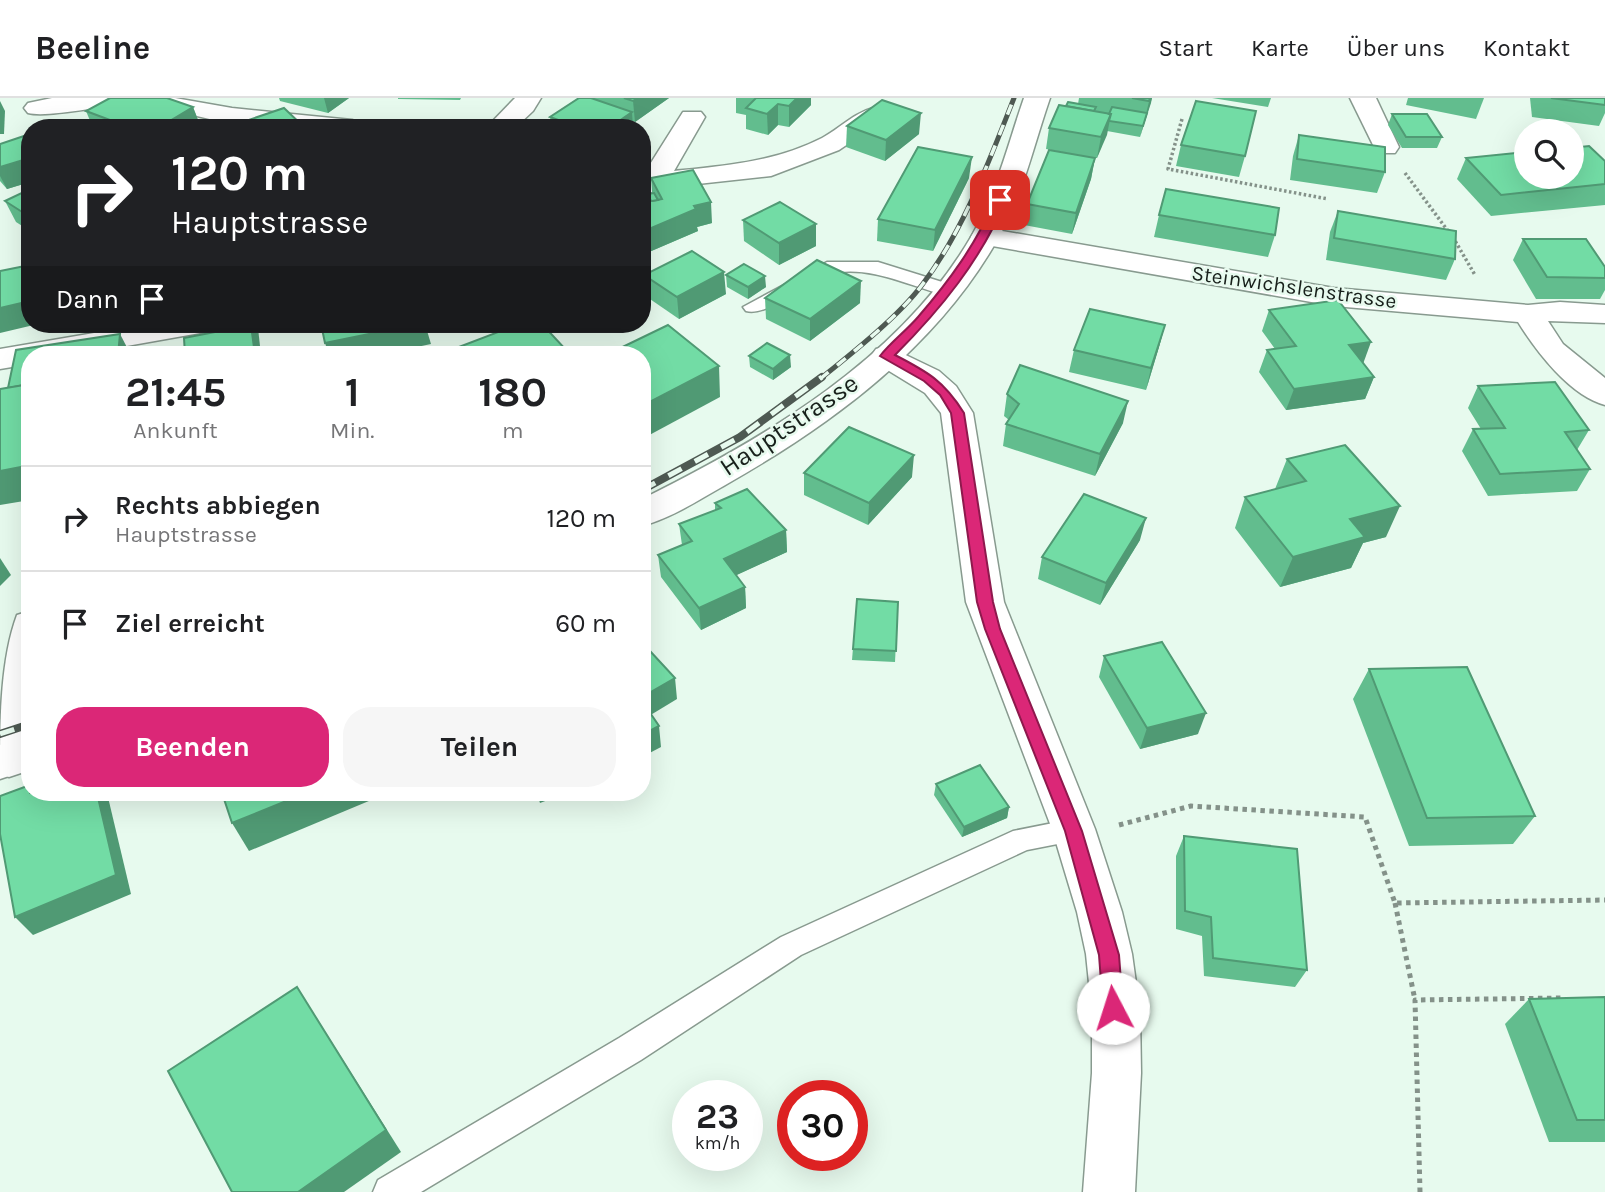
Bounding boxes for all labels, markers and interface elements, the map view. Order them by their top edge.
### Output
text: Beeline [35,29,150,67]
text: Start [1159,34,1213,62]
text: Karte [1251,34,1309,62]
text: Über uns [1347,34,1445,62]
text: Kontakt [1483,34,1570,62]
map controls [1514,119,1584,189]
button: search [1514,119,1584,189]
text: 120 m [171,145,308,202]
icon: right [56,147,147,238]
pin [970,170,1030,230]
icon: arrive [981,181,1019,219]
text: Hauptstrasse [171,204,368,241]
street label: Steinwichslenstrasse [1190,261,1398,313]
icon: arrive [133,280,171,318]
text: Dann [56,284,119,315]
text: 21:45 [125,367,226,417]
text: 1 [345,367,360,417]
text: 180 [478,367,547,417]
street label: Hauptstrasse [714,367,864,483]
text: Ankunft [133,417,218,444]
text: Min. [330,417,374,444]
text: m [502,417,523,444]
text: Rechts abbiegen [115,490,321,521]
icon: right [56,500,94,538]
text: 120 m [546,503,616,534]
text: Hauptstrasse [115,521,257,548]
icon: arrive [56,605,94,643]
text: Ziel erreicht [115,608,265,639]
text: 60 m [555,608,616,639]
button: Beenden [56,707,329,787]
button: Teilen [343,707,616,787]
position arrow [1076,971,1150,1045]
speed limit sign: 30 [777,1080,868,1171]
text: 23 [696,1096,739,1137]
text: km/h [695,1132,740,1154]

